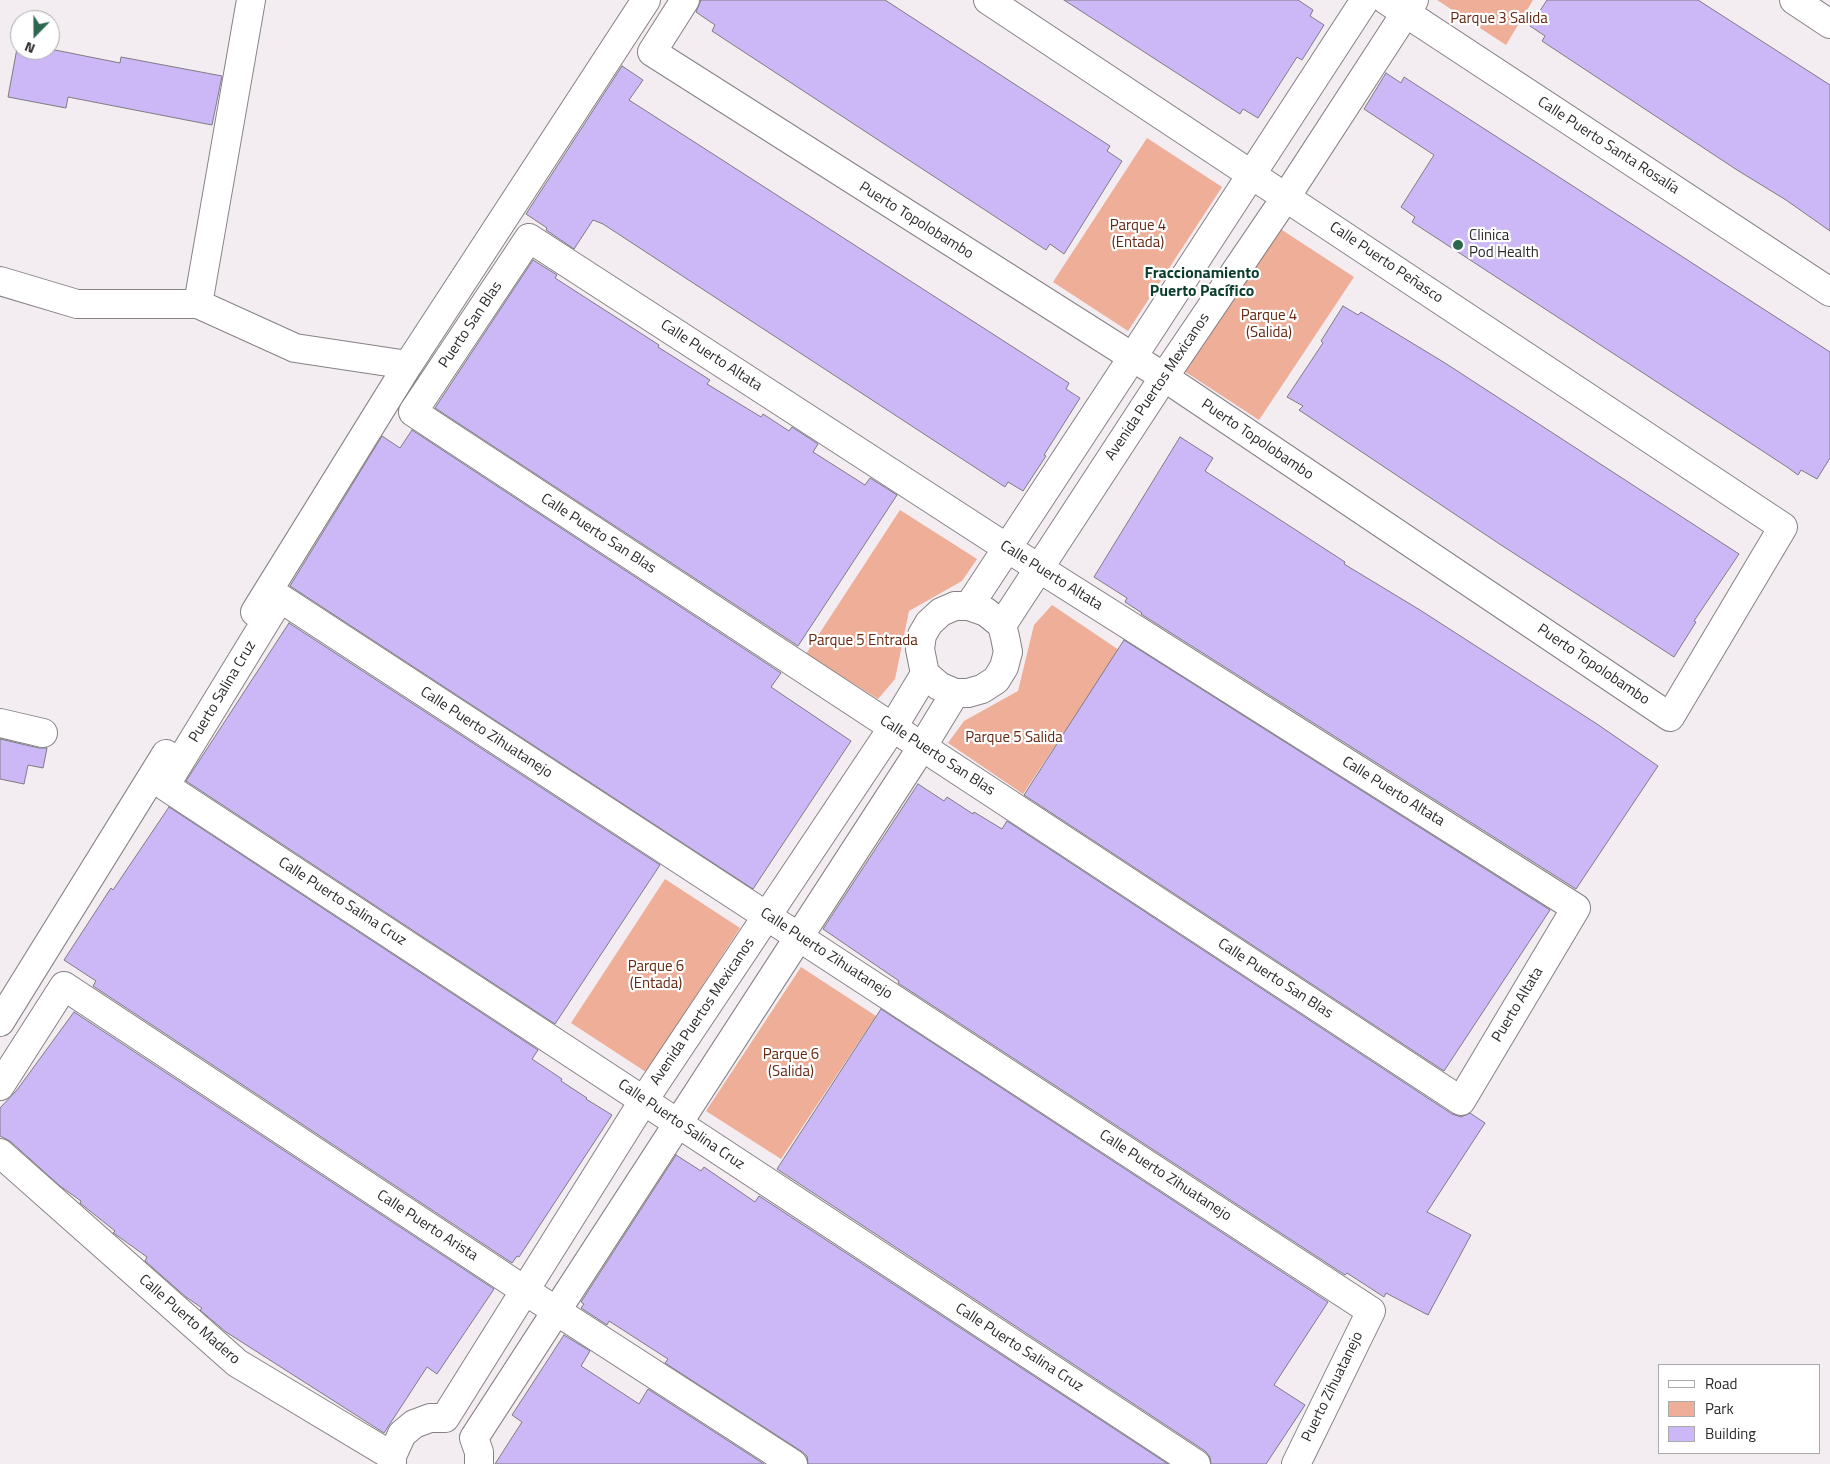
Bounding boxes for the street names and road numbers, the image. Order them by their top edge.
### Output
street label: Calle Puerto Santa Rosalía [1534,93,1682,199]
street label: Puerto Topolobambo [855,179,977,263]
street label: Calle Puerto Peñasco [1326,218,1446,308]
street label: Puerto San Blas [435,278,507,372]
street label: Avenida Puertos Mexicanos [1102,310,1214,464]
street label: Calle Puerto Altata [657,316,765,396]
street label: Puerto Topolobambo [1197,396,1317,484]
street label: Calle Puerto San Blas [537,490,659,578]
street label: Calle Puerto Altata [996,537,1106,615]
street label: Puerto Topolobambo [1533,621,1653,709]
street label: Puerto Salina Cruz [186,638,260,746]
street label: Calle Puerto Zihuatanejo [416,683,556,783]
street label: Calle Puerto San Blas [876,712,998,800]
street label: Calle Puerto Altata [1338,753,1448,831]
street label: Calle Puerto Salina Cruz [275,854,409,950]
street label: Calle Puerto Zihuatanejo [756,904,896,1004]
street label: Avenida Puertos Mexicanos [647,935,759,1089]
street label: Calle Puerto San Blas [1214,935,1336,1023]
street label: Puerto Altata [1489,964,1547,1046]
street label: Calle Puerto Salina Cruz [614,1076,748,1174]
street label: Calle Puerto Zihuatanejo [1095,1126,1235,1226]
street label: Calle Puerto Arista [373,1187,481,1265]
street label: Calle Puerto Madero [135,1271,243,1369]
street label: Calle Puerto Salina Cruz [952,1300,1086,1396]
street label: Puerto Zihuatanejo [1298,1329,1368,1445]

